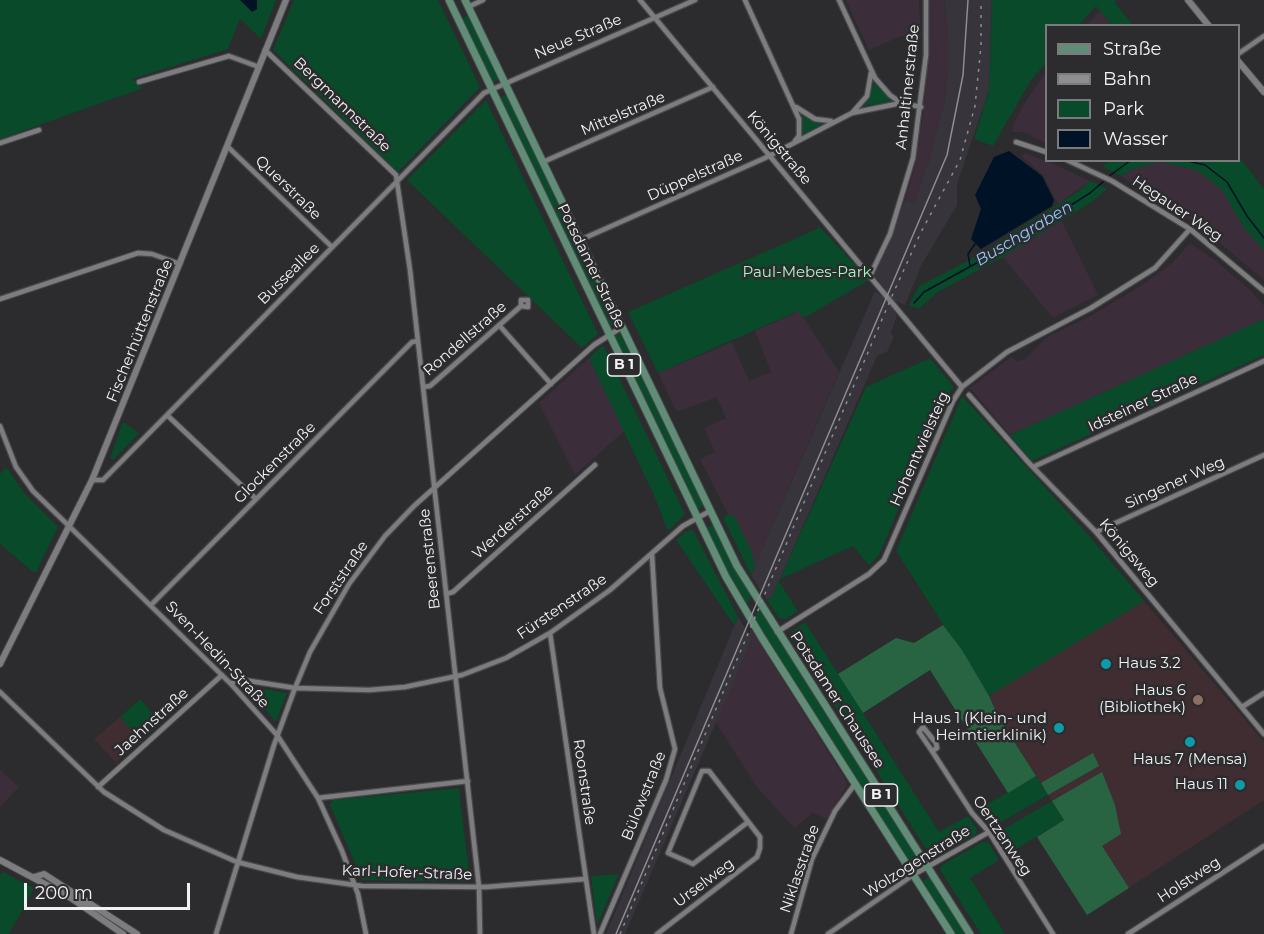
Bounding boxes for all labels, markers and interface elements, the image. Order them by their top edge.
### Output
street label: Neue Straße [532,11,624,63]
street label: Anhaltinerstraße [892,23,924,151]
legend [1045,24,1240,162]
text: Straße [1103,38,1161,60]
street label: Bergmannstraße [290,54,394,156]
text: Bahn [1103,68,1152,90]
street label: Mittelstraße [578,88,668,140]
text: Park [1103,98,1144,120]
street label: Königstraße [743,107,815,189]
text: Wasser [1103,128,1168,150]
street label: Düppelstraße [644,147,746,205]
street label: Querstraße [251,152,325,224]
street label: Hegauer Weg [1129,172,1225,246]
water label: Buschgraben [972,198,1076,270]
street label: Potsdamer Straße [553,201,629,331]
street label: Busseallee [254,239,324,309]
street label: Fischerhüttenstraße [103,257,177,405]
park label: Paul-Mebes-Park [742,264,872,282]
street label: Rondellstraße [420,298,510,380]
road number: B 1 [608,354,640,376]
street label: Idsteiner Straße [1085,370,1201,436]
street label: Hohentwielsteig [887,389,953,509]
street label: Glockenstraße [230,418,320,508]
street label: Singener Weg [1122,453,1228,513]
street label: Werderstraße [469,481,557,563]
street label: Beerenstraße [416,508,444,610]
street label: Königsweg [1095,515,1163,591]
street label: Forststraße [310,538,372,618]
street label: Fürstenstraße [514,570,610,644]
street label: Sven-Hedin-Straße [161,598,273,712]
street label: Potsdamer Chaussee [786,628,888,772]
place label: Haus 3.2 [1118,655,1181,673]
marker: Haus 3.2 [1099,657,1113,671]
place label: Haus 6 (Bibliothek) [1099,682,1186,717]
street label: Jaehnstraße [112,684,192,760]
marker: Haus 6 (Bibliothek) [1191,693,1205,707]
place label: Haus 1 (Klein- und Heimtierklinik) [912,710,1047,745]
marker: Haus 1 (Klein- und Heimtierklinik) [1052,721,1066,735]
marker: Haus 7 (Mensa) [1183,735,1197,749]
street label: Roonstraße [569,738,599,826]
street label: Bülowstraße [618,749,670,843]
place label: Haus 7 (Mensa) [1133,751,1247,769]
place label: Haus 11 [1175,776,1228,794]
marker: Haus 11 [1233,778,1247,792]
road number: B 1 [864,784,898,806]
street label: Oertzenweg [969,792,1035,880]
street label: Wolzogenstraße [860,822,974,902]
street label: Niklasstraße [776,823,824,915]
street label: Holstweg [1154,853,1224,907]
street label: Urselweg [670,855,738,911]
street label: Karl-Hofer-Straße [341,862,473,884]
scale bar [27,871,194,909]
text: 200 m [35,882,93,904]

